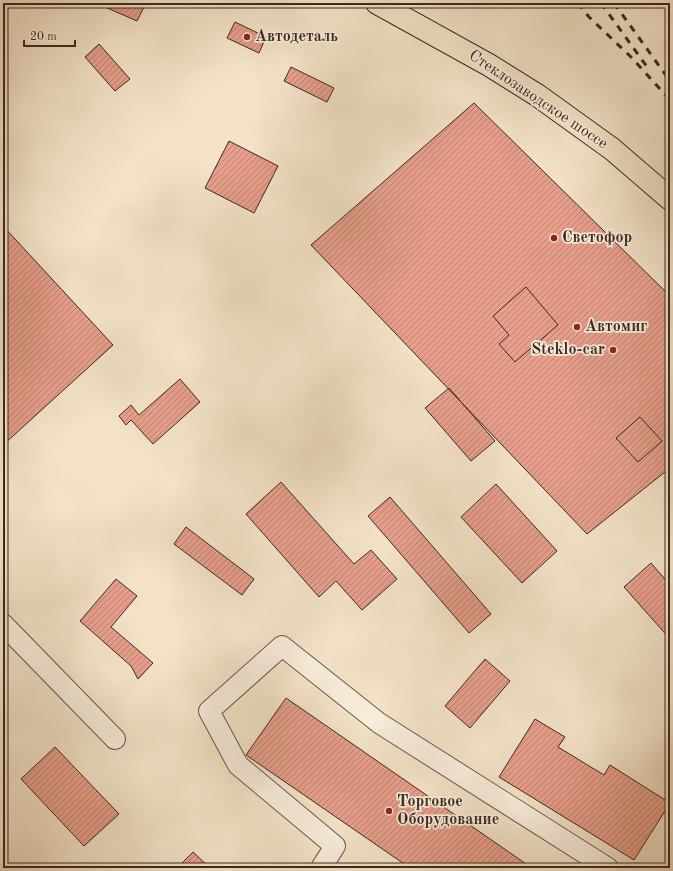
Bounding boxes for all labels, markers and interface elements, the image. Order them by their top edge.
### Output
scale bar [24,22,75,48]
place label: Автодеталь [255,29,338,45]
text: 20 m [30,31,57,43]
marker: Автодеталь [242,32,252,42]
street label: Стеклозаводское шоссе [466,48,610,152]
place label: Светофор [562,230,632,246]
marker: Светофор [549,233,559,243]
place label: Автомиг [585,319,647,335]
marker: Автомиг [572,322,582,332]
place label: Steklo-car [531,342,605,358]
marker: Steklo-car [608,345,618,355]
place label: Торговое Оборудование [397,794,499,828]
marker: Торговое Оборудование [384,806,394,816]

